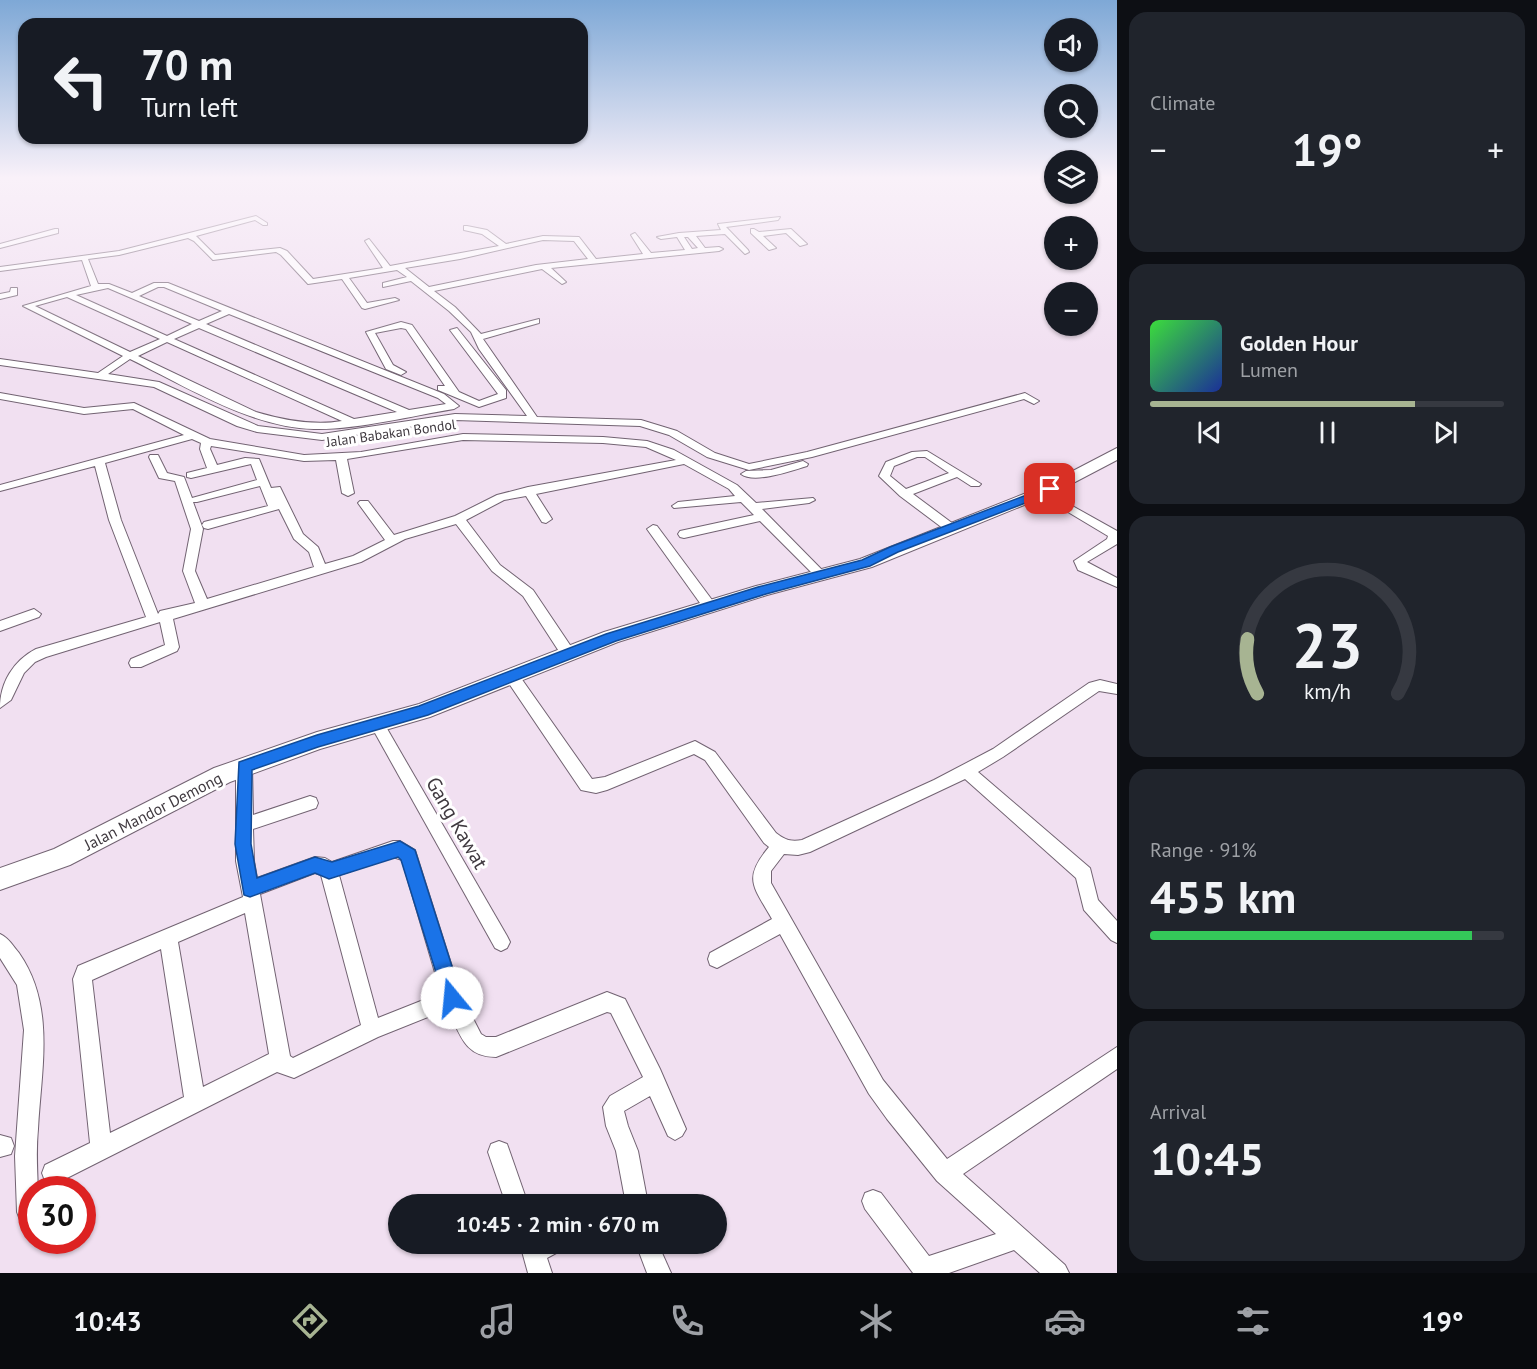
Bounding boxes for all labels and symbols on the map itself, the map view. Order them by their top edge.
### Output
street label: Jalan Babakan Bondol [324,415,457,451]
pin [1024,463,1075,514]
street label: Jalan Mandor Demong [80,768,225,855]
street label: Gang Kawat [420,772,494,874]
position arrow [420,966,484,1030]
speed limit sign: 30 [18,1176,96,1254]

